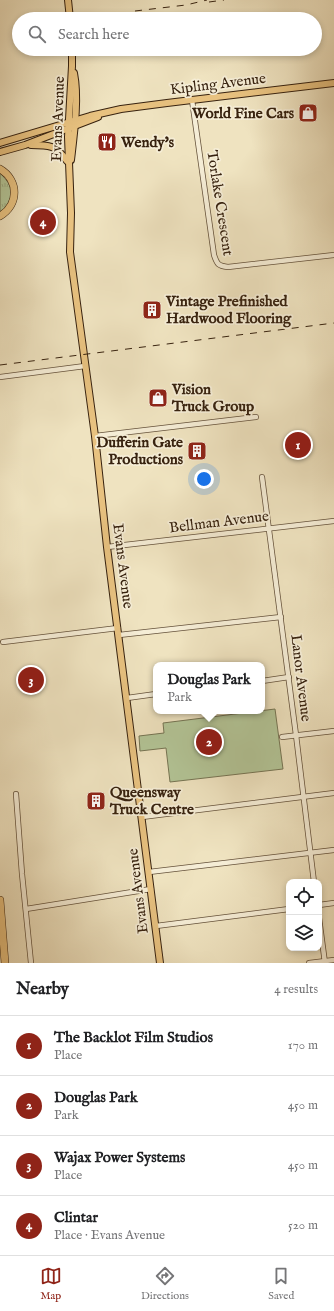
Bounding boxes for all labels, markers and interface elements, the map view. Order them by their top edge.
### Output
search box [12,12,322,56]
icon: search [26,23,48,45]
text: Search here [58,25,129,44]
street label: Kipling Avenue [169,69,267,99]
street label: Evans Avenue [47,76,69,162]
shop icon: World Fine Cars [297,102,319,124]
place label: World Fine Cars [191,104,295,123]
restaurant icon: Wendy's [96,131,118,153]
place label: Wendy's [120,133,175,152]
street label: Torlake Crescent [202,149,238,257]
pin: 4 [30,207,56,237]
place label: Vintage Prefinished Hardwood Flooring [165,292,292,328]
building icon: Vintage Prefinished Hardwood Flooring [141,299,163,321]
place label: Vision Truck Group [171,380,254,416]
shop icon: Vision Truck Group [147,387,169,409]
pin: 1 [285,430,311,460]
place label: Dufferin Gate Productions [96,433,184,469]
building icon: Dufferin Gate Productions [186,440,208,462]
your location [194,469,214,489]
street label: Bellman Avenue [168,506,270,538]
street label: Evans Avenue [108,522,138,610]
street label: Lanor Avenue [286,633,316,723]
popup [153,662,265,714]
pin: 3 [18,665,44,695]
text: Douglas Park [167,670,251,689]
text: Park [167,689,192,706]
pin: 2 [196,727,222,757]
place label: Queensway Truck Centre [109,783,194,819]
building icon: Queensway Truck Centre [85,790,107,812]
street label: Evans Avenue [123,847,153,935]
map controls [286,879,322,951]
button: locate [286,879,322,915]
button: layers [286,915,322,951]
text: Nearby [16,979,69,1000]
text: 4 results [274,981,318,998]
text: The Backlot Film Studios [54,1028,213,1047]
text: 1 [27,1037,31,1054]
text: 170 m [288,1037,318,1054]
text: Place [54,1047,82,1064]
text: Douglas Park [54,1088,138,1107]
text: 2 [26,1097,32,1114]
text: 450 m [288,1097,318,1114]
text: Park [54,1107,79,1124]
text: Wajax Power Systems [54,1148,185,1167]
text: 3 [27,1157,31,1174]
text: 450 m [288,1157,318,1174]
text: Place [54,1167,82,1184]
text: Clintar [54,1208,98,1227]
text: 4 [26,1217,32,1234]
text: 520 m [288,1217,318,1234]
text: Place · Evans Avenue [54,1227,165,1244]
tab: Map [40,1265,62,1303]
tab: Directions [141,1265,189,1303]
tab: Saved [268,1265,294,1303]

